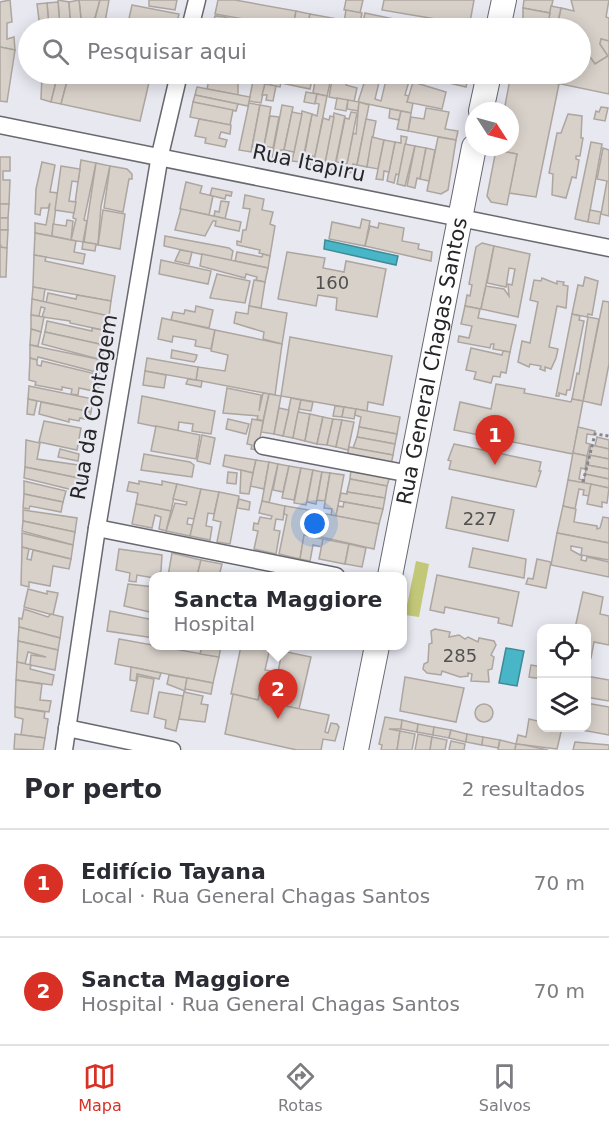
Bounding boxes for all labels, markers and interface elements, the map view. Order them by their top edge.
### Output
search box [18,18,591,84]
icon: search [39,35,72,68]
text: Pesquisar aqui [87,39,247,64]
north arrow [465,102,519,156]
street label: Rua Itapiru [250,139,368,187]
street label: Rua General Chagas Santos [392,215,472,507]
house number: 160 [315,272,349,293]
street label: Rua da Contagem [66,312,122,502]
pin: 1 [476,416,514,465]
house number: 227 [463,508,497,529]
your location [300,509,329,538]
popup [149,572,407,650]
text: Sancta Maggiore [173,587,383,612]
text: Hospital [173,612,255,636]
map controls [537,624,591,732]
button: locate [537,624,591,678]
house number: 285 [443,645,477,666]
pin: 2 [258,670,298,719]
button: layers [537,678,591,732]
text: Por perto [24,774,162,804]
text: 2 resultados [462,777,585,801]
text: Edifício Tayana [81,859,266,884]
text: 1 [37,871,50,895]
text: 70 m [534,871,585,895]
text: Local · Rua General Chagas Santos [81,884,430,908]
text: Sancta Maggiore [81,967,290,992]
text: 2 [37,979,50,1003]
text: 70 m [534,979,585,1003]
text: Hospital · Rua General Chagas Santos [81,992,460,1016]
tab: Mapa [78,1060,122,1115]
tab: Rotas [278,1060,323,1115]
tab: Salvos [479,1060,531,1115]

